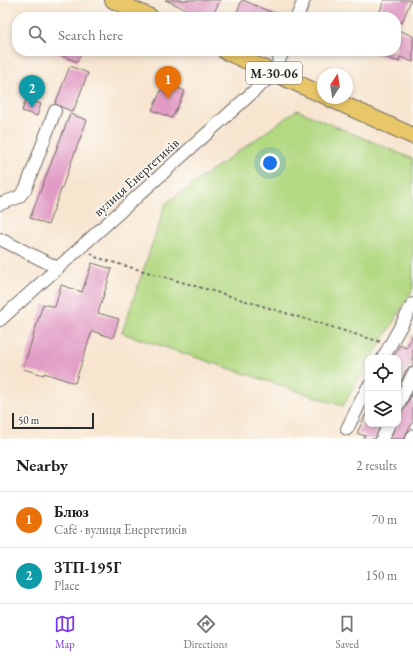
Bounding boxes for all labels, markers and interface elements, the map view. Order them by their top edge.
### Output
search box [12,12,401,56]
icon: search [26,23,48,45]
text: Search here [58,25,123,44]
road number: М-30-06 [246,62,302,84]
pin: 1 [155,66,181,99]
north arrow [317,68,353,104]
pin: 2 [19,75,45,108]
street label: вулиця Енергетиків [89,134,183,220]
your location [260,153,280,173]
map controls [365,355,401,427]
button: locate [365,355,401,391]
button: layers [365,391,401,427]
scale bar [12,411,94,430]
text: 50 m [18,413,39,427]
text: Nearby [16,454,68,476]
text: 2 results [356,457,397,474]
text: Блюз [54,502,89,521]
text: 1 [26,511,32,528]
text: 70 m [372,511,397,528]
text: Café · вулиця Енергетиків [54,521,187,538]
text: ЗТП-195Г [54,558,121,577]
text: 2 [26,567,32,584]
text: 150 m [366,567,397,584]
text: Place [54,577,80,594]
tab: Map [54,613,76,651]
tab: Directions [184,613,228,651]
tab: Saved [336,613,359,651]

